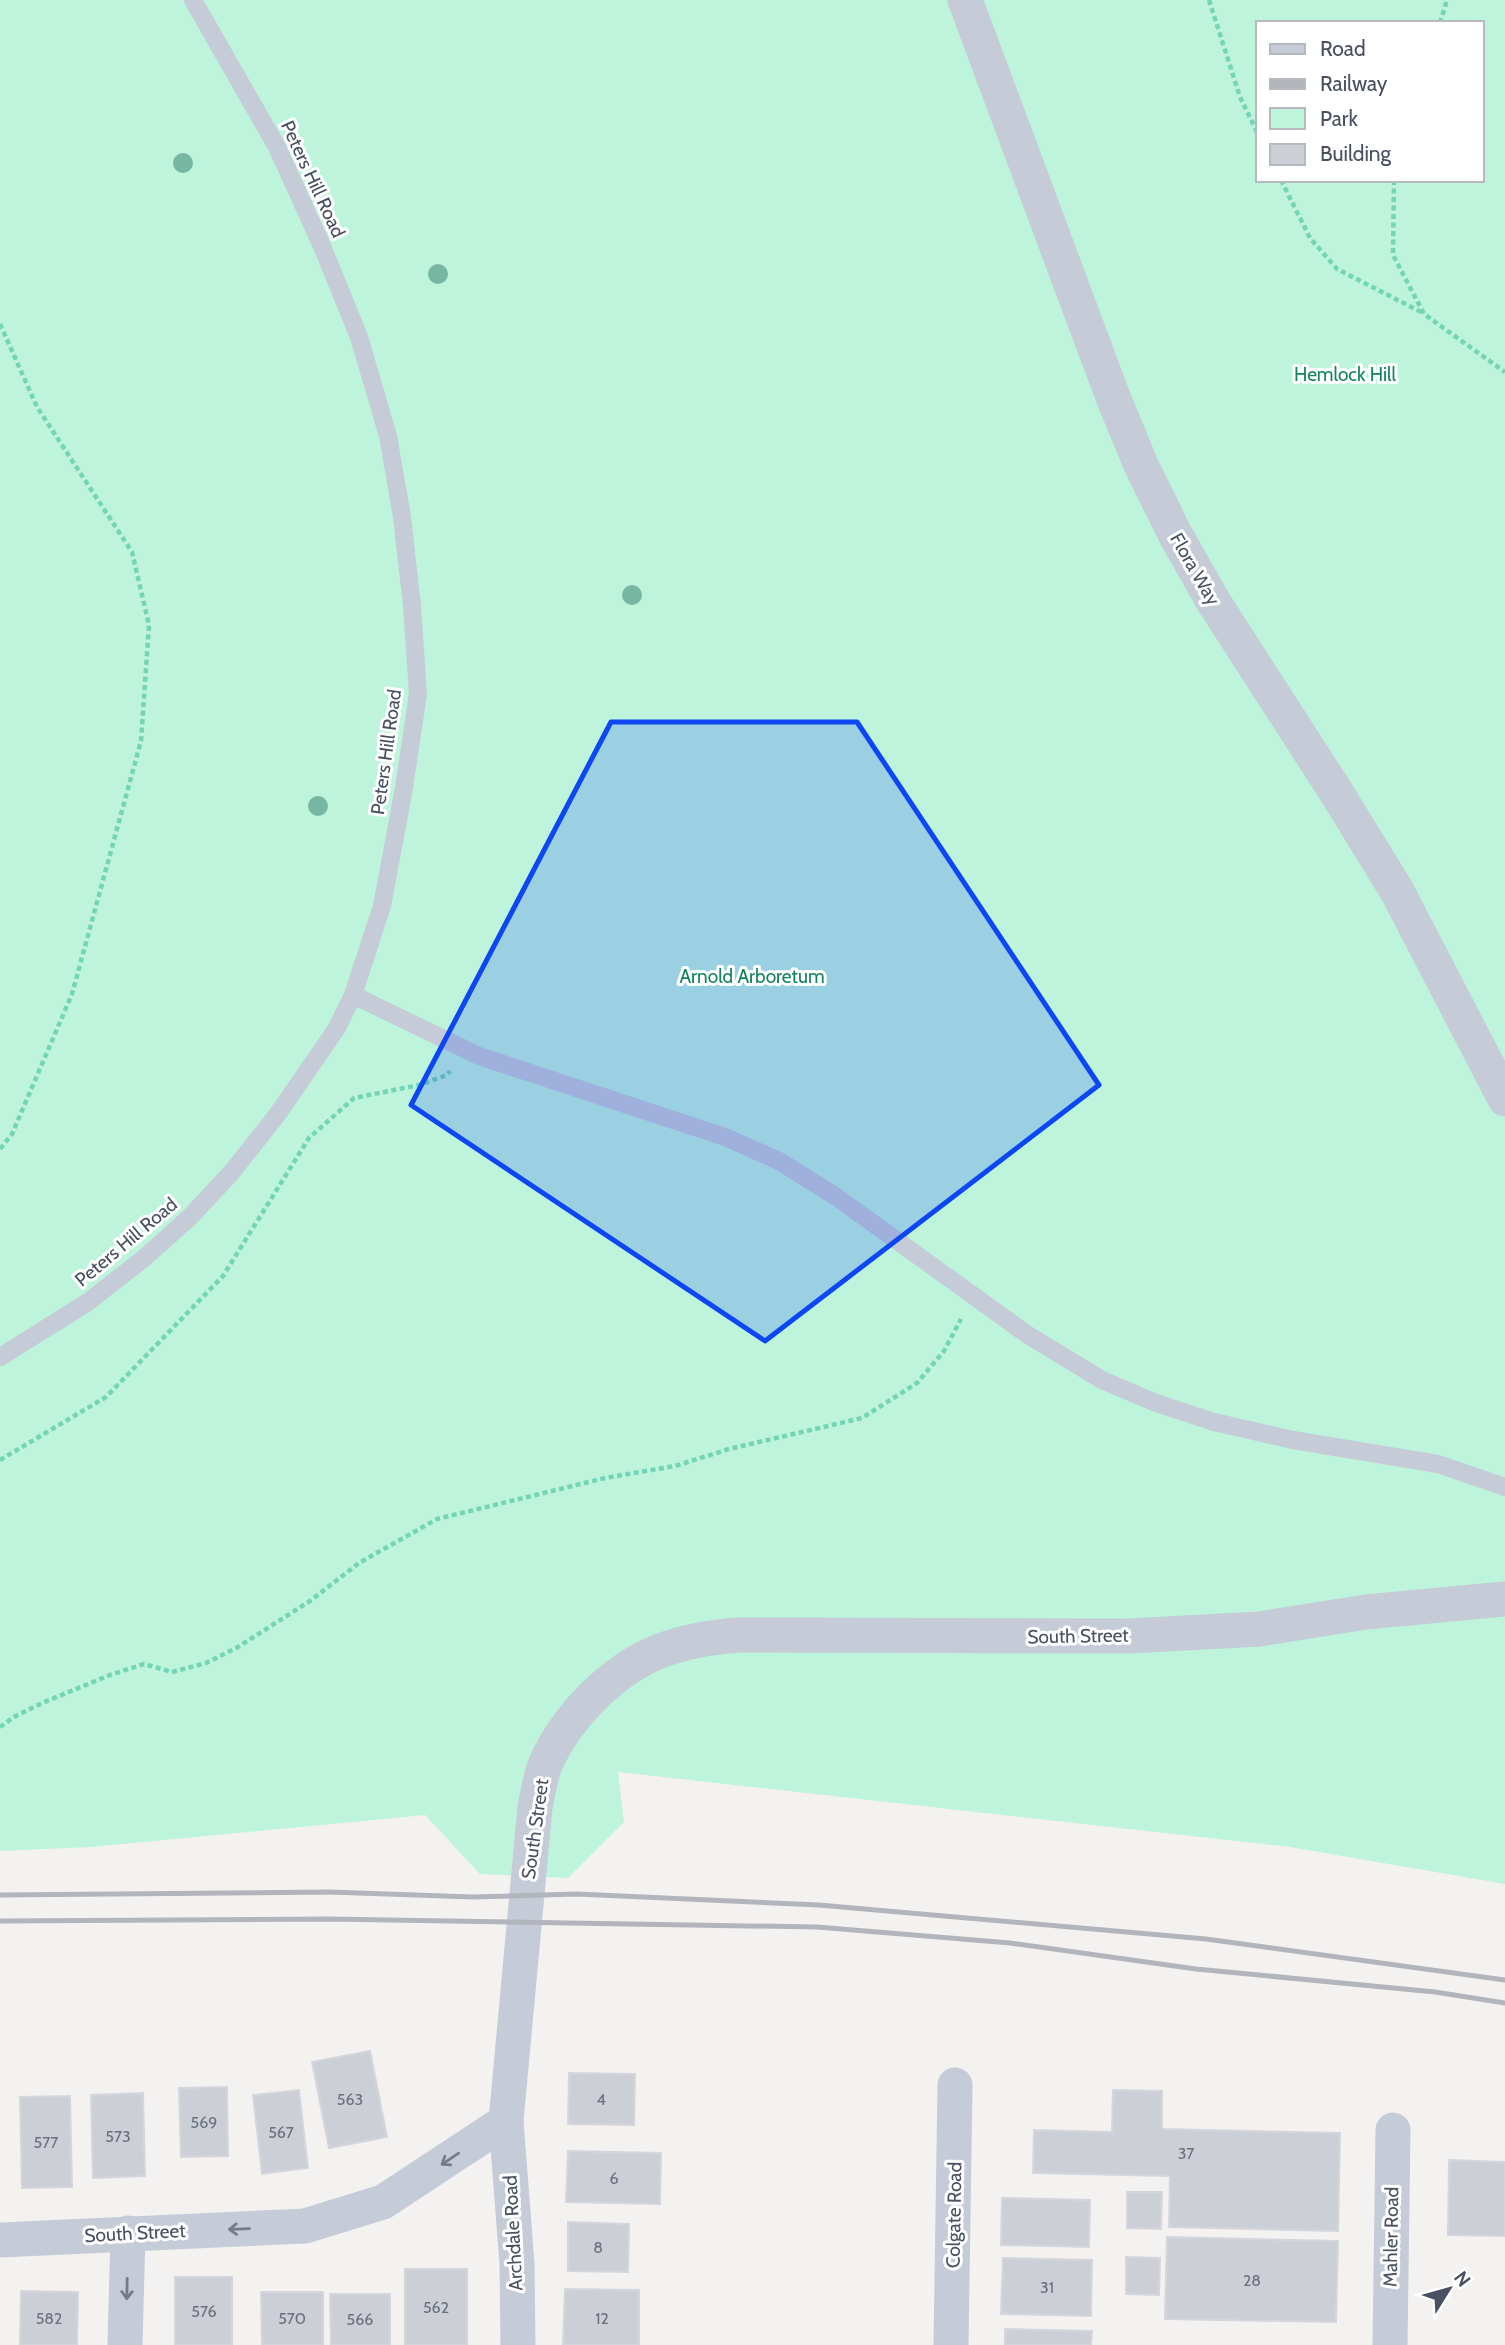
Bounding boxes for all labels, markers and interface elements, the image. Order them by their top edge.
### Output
legend [1256,21,1484,182]
text: Road [1320,36,1366,61]
text: Railway [1320,71,1388,96]
text: Park [1320,106,1358,131]
street label: Peters Hill Road [276,117,350,241]
text: Building [1320,141,1392,166]
park label: Hemlock Hill [1294,363,1397,386]
street label: Flora Way [1165,529,1225,610]
street label: Peters Hill Road [366,688,406,816]
park label: Arnold Arboretum [679,965,825,988]
street label: Peters Hill Road [70,1193,182,1291]
street label: South Street [1027,1624,1129,1648]
street label: South Street [517,1777,554,1881]
house number: 563 [337,2090,363,2109]
house number: 4 [596,2090,606,2109]
house number: 569 [191,2113,217,2132]
house number: 567 [268,2123,294,2142]
house number: 573 [105,2127,131,2146]
house number: 577 [34,2133,58,2152]
house number: 37 [1178,2144,1194,2163]
one-way arrow [441,2152,460,2167]
street label: Colgate Road [942,2162,966,2268]
house number: 6 [609,2169,619,2188]
street label: Archdale Road [498,2175,528,2291]
street label: Mahler Road [1379,2187,1403,2287]
street label: South Street [84,2219,187,2247]
one-way arrow [227,2222,250,2235]
house number: 8 [593,2238,603,2257]
north arrow [1414,2254,1484,2324]
text: N [1449,2267,1475,2291]
house number: 28 [1243,2271,1261,2290]
one-way arrow [120,2277,133,2300]
house number: 31 [1040,2278,1054,2297]
house number: 562 [423,2298,449,2317]
house number: 576 [191,2302,217,2321]
house number: 582 [36,2309,62,2328]
house number: 570 [278,2309,306,2328]
house number: 12 [595,2309,609,2328]
house number: 566 [347,2310,373,2329]

